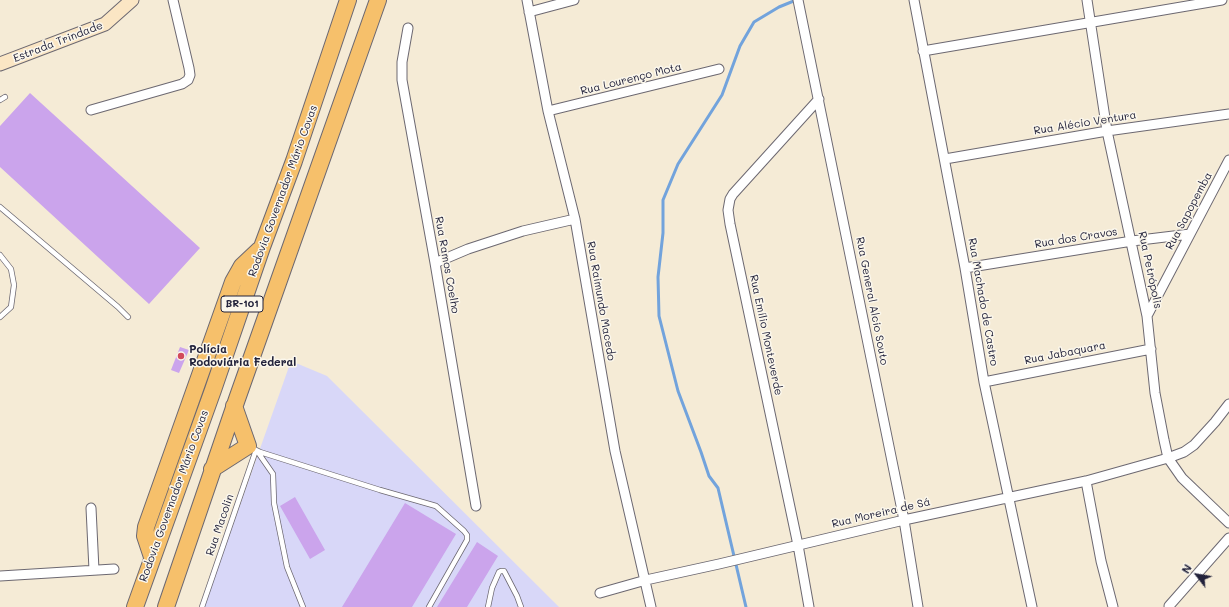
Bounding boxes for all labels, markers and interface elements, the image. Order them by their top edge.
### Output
street label: Estrada Trindade [11,19,105,65]
street label: Rua Lourenço Mota [579,60,683,98]
street label: Rodovia Governador Mário Covas [246,103,320,279]
street label: Rua Alécio Ventura [1033,108,1137,138]
street label: Rua Sapopemba [1163,170,1215,252]
street label: Rua Ramos Coelho [432,216,462,314]
street label: Rua dos Cravos [1034,225,1118,251]
street label: Rua Petrópolis [1135,230,1165,310]
street label: Rua General Alcio Souto [853,236,891,366]
street label: Rua Machado de Castro [965,237,1001,367]
street label: Rua Raimundo Macedo [584,240,618,362]
street label: Rua Emílio Monteverde [747,273,785,397]
road number: BR-101 [221,296,263,312]
street label: Rua Jabaquara [1023,339,1107,367]
place label: Polícia Rodoviária Federal [189,343,296,369]
marker: Polícia Rodoviária Federal [176,351,186,361]
street label: Rodovia Governador Mário Covas [137,408,211,584]
street label: Rua Macolin [203,492,237,558]
street label: Rua Moreira de Sá [830,495,932,531]
north arrow [1177,555,1217,595]
text: N [1178,561,1195,576]

